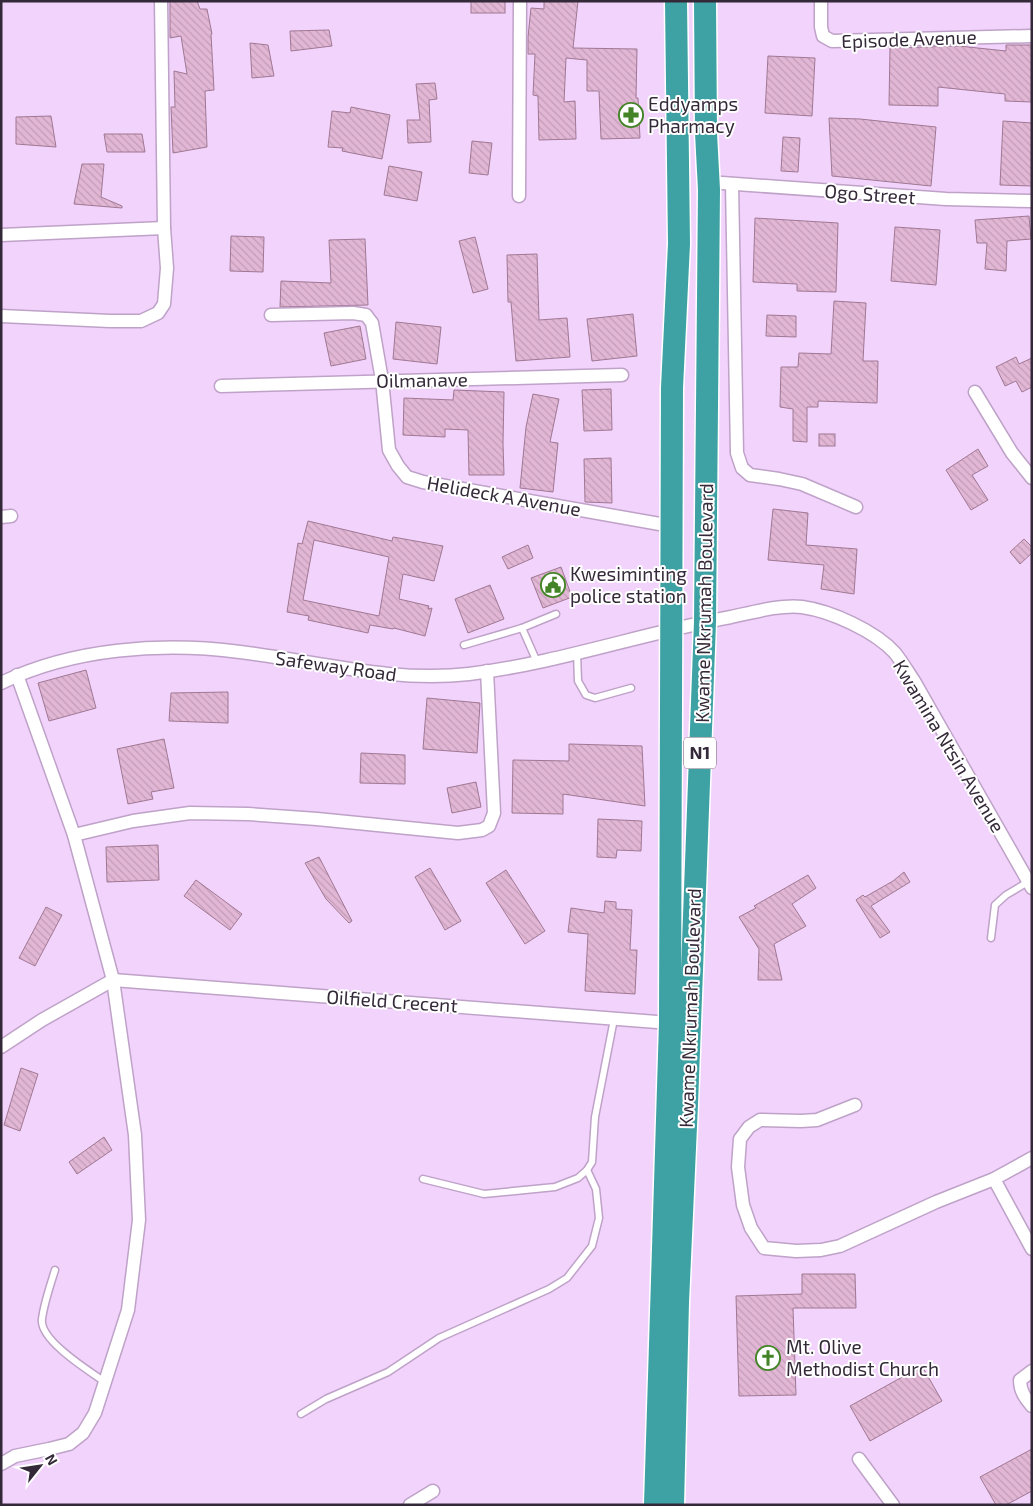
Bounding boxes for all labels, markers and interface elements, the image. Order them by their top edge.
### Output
street label: Episode Avenue [841,25,977,52]
place label: Eddyamps Pharmacy [648,92,738,137]
pharmacy icon: Eddyamps Pharmacy [618,102,644,128]
street label: Ogo Street [824,179,916,208]
street label: Oilmanave [376,367,468,392]
street label: Helideck A Avenue [425,471,583,520]
street label: Kwame Nkrumah Boulevard [690,483,717,723]
place label: Kwesiminting police station [570,562,687,607]
public building icon: Kwesiminting police station [540,572,566,598]
street label: Safeway Road [274,646,398,685]
street label: Kwamina Ntsin Avenue [889,655,1010,836]
road number: N1 [684,738,716,768]
street label: Kwame Nkrumah Boulevard [674,888,705,1128]
street label: Oilfield Crecent [326,984,458,1017]
place label: Mt. Olive Methodist Church [786,1335,939,1380]
church icon: Mt. Olive Methodist Church [755,1345,781,1371]
north arrow [15,1441,65,1491]
text: N [42,1451,62,1468]

